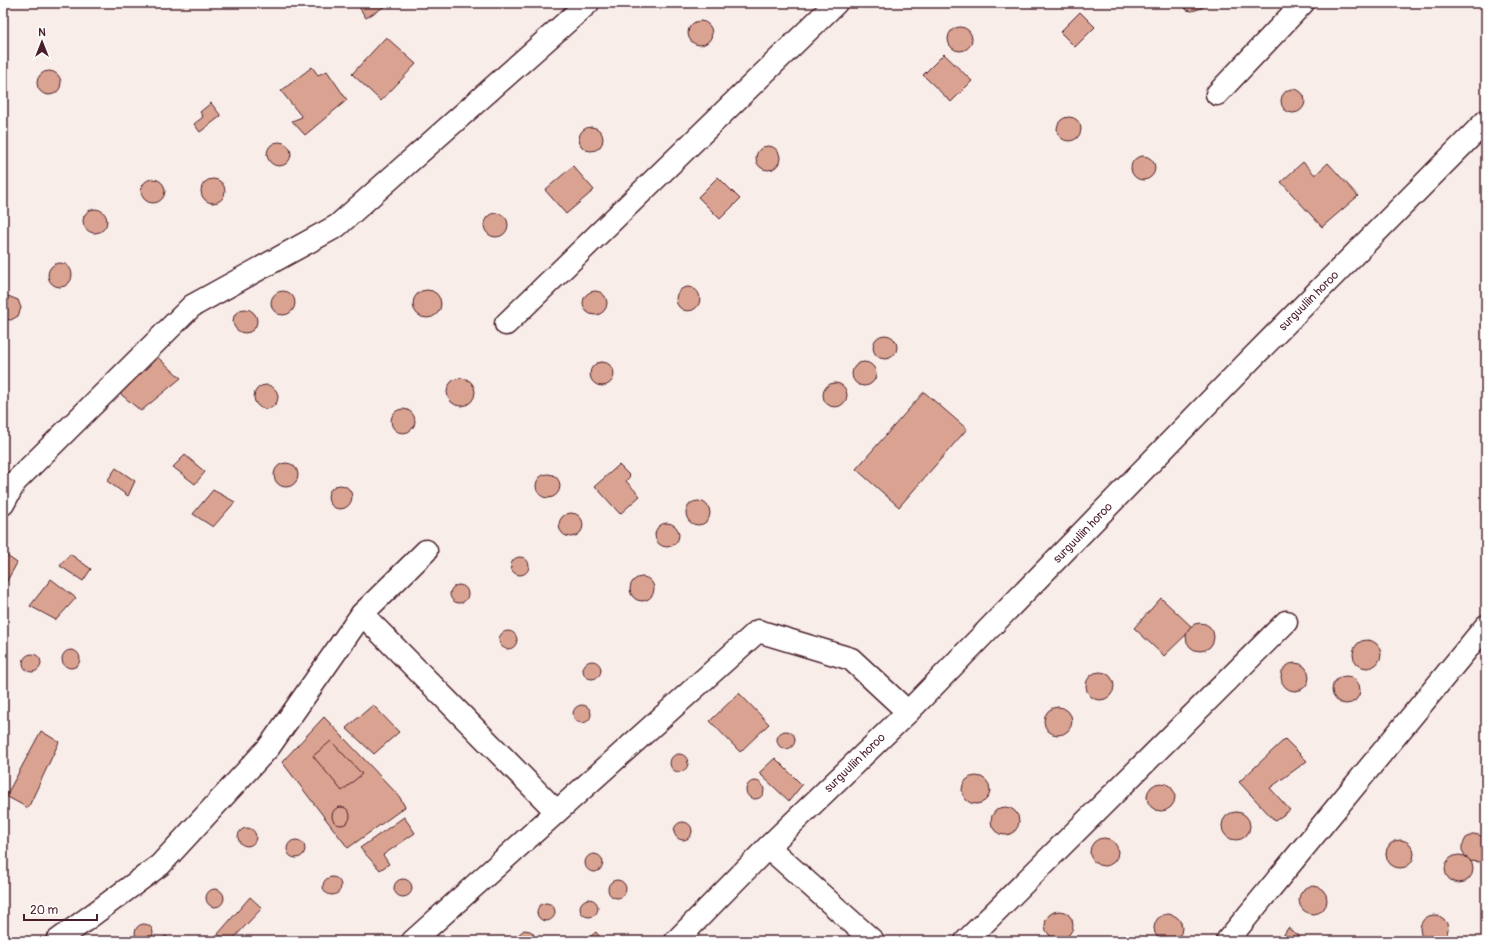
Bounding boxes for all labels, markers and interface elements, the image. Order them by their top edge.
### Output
north arrow [22,22,62,62]
text: N [38,26,46,39]
street label: surguuliin horoo [1276,267,1343,334]
street label: surguuliin horoo [1050,499,1116,567]
street label: surguuliin horoo [821,730,889,796]
scale bar [24,896,97,922]
text: 20 m [30,903,59,918]

